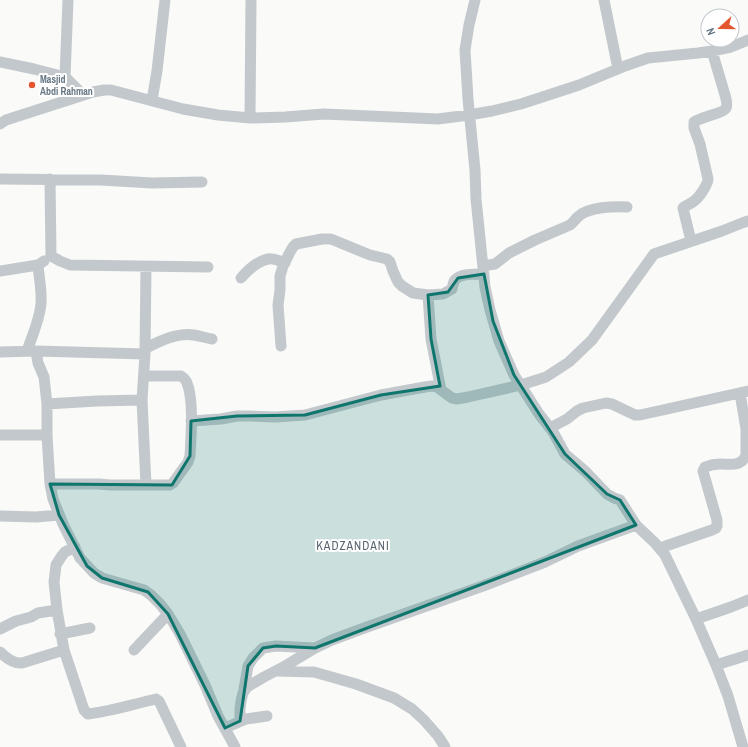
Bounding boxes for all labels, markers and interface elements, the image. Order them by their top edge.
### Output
north arrow [700,8,740,48]
text: N [703,26,718,37]
place label: Masjid Abdi Rahman [40,73,93,98]
marker: Masjid Abdi Rahman [27,80,37,90]
district label: KADZANDANI [316,538,390,554]

